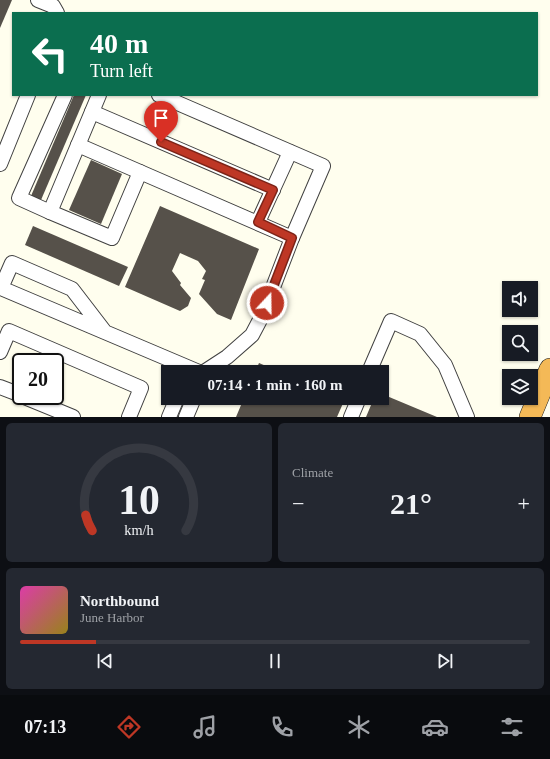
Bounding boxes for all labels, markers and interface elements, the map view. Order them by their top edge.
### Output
icon: left [24,28,76,80]
text: 40 m [90,28,148,59]
text: Turn left [90,61,153,81]
pin [144,101,178,142]
icon: arrive [150,107,172,129]
map controls [502,281,538,405]
button: sound [502,281,538,317]
position arrow [246,282,288,324]
button: search [502,325,538,361]
speed limit sign: 20 [12,353,64,405]
button: layers [502,369,538,405]
text: 07:14 · 1 min · 160 m [208,377,343,393]
text: Climate [292,465,333,480]
text: 10 [118,476,160,522]
text: 21° [390,487,432,520]
text: − [292,491,304,516]
text: + [518,491,530,516]
text: km/h [124,521,154,537]
text: Northbound [80,593,159,609]
text: June Harbor [80,610,144,625]
icon: previous [94,650,116,672]
icon: pause [264,650,286,672]
icon: next [434,650,456,672]
icon: directions [115,713,143,741]
icon: music [191,713,219,741]
icon: phone [268,713,296,741]
icon: climate [345,713,373,741]
icon: car [421,713,449,741]
icon: filters [498,713,526,741]
text: 07:13 [24,717,66,737]

